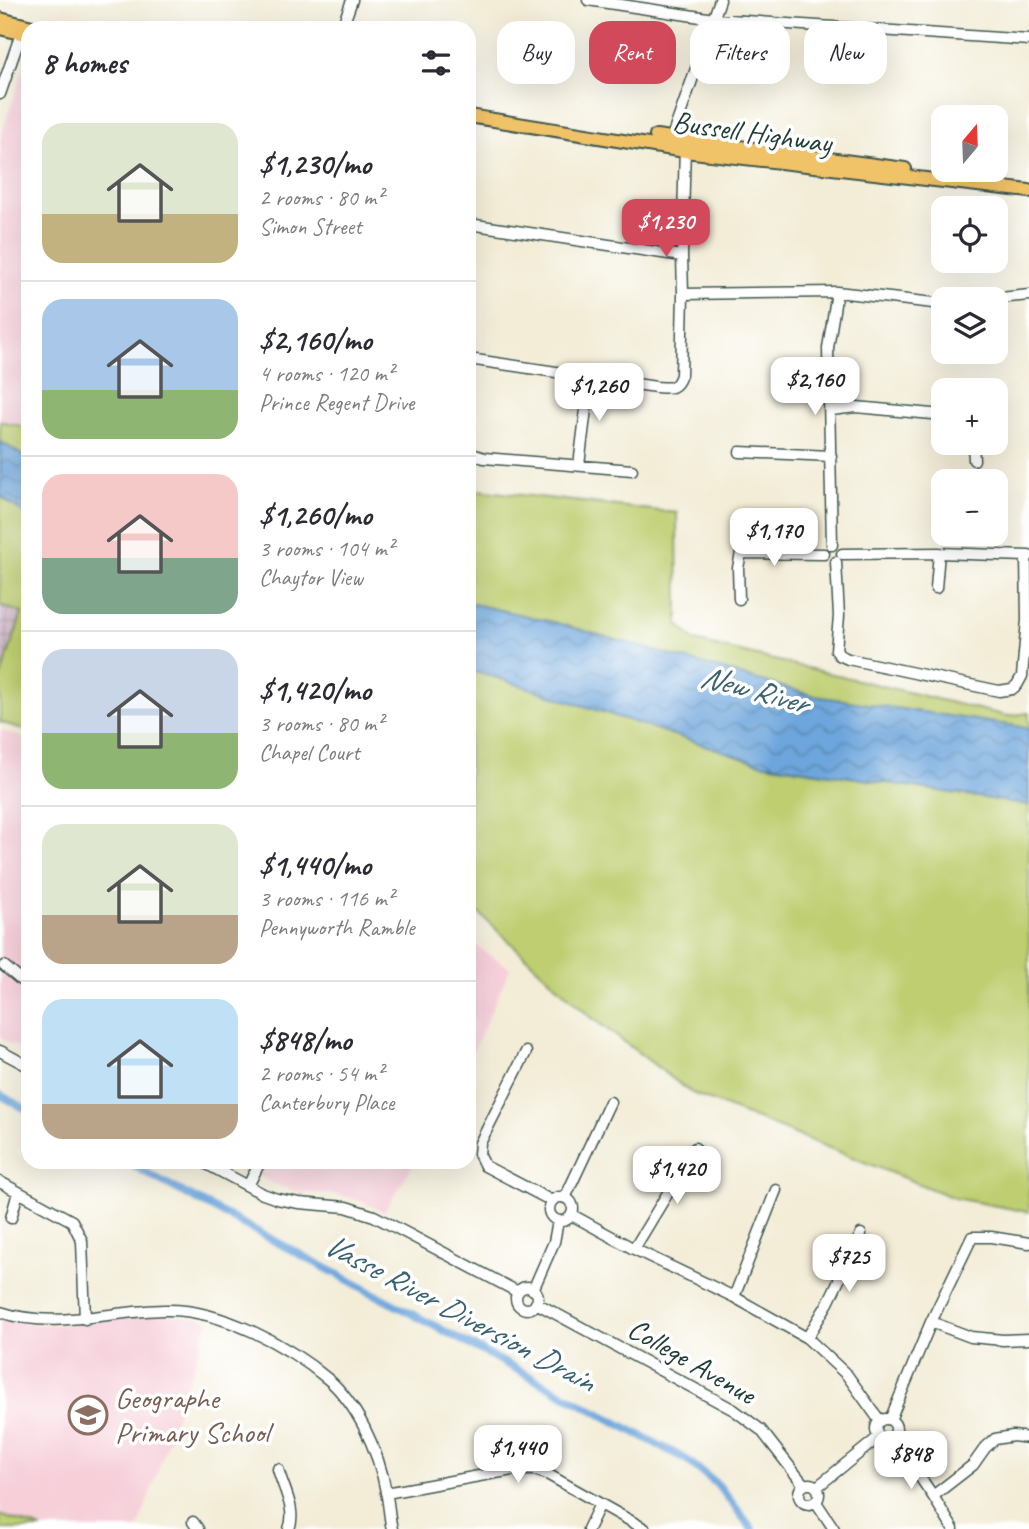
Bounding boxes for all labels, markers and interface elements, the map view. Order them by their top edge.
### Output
chip: Buy [497,21,575,84]
chip: Rent [589,21,676,84]
chip: Filters [690,21,790,84]
chip: New [804,21,887,84]
text: 8 homes [42,44,127,82]
icon: filters [417,44,455,82]
street label: Bussell Highway [670,102,836,162]
north arrow [931,105,1008,182]
map controls [931,105,1008,546]
text: $1,230/mo [259,145,371,183]
icon: home [98,151,182,235]
text: 2 rooms · 80 m² [259,183,383,212]
button: locate [931,196,1008,273]
pin: $1,230 [609,200,723,259]
text: $1,230 [638,207,694,236]
text: Simon Street [259,212,362,241]
button: layers [931,287,1008,364]
text: $2,160/mo [259,321,372,359]
icon: home [98,327,182,411]
pin: $2,160 [758,358,872,417]
text: 4 rooms · 120 m² [259,359,394,388]
pin: $1,260 [542,364,656,423]
text: $2,160 [787,365,843,394]
text: $1,260 [571,371,627,400]
button: + [931,378,1008,455]
text: Prince Regent Drive [259,388,414,417]
button: − [931,469,1008,546]
text: $1,260/mo [259,496,372,534]
icon: home [98,502,182,586]
pin: $1,170 [717,508,831,568]
text: $1,170 [746,516,802,545]
text: 3 rooms · 104 m² [259,534,394,563]
text: Chaytor View [259,563,363,592]
water label: New River [696,656,817,725]
text: $1,420/mo [259,671,371,709]
icon: home [98,677,182,761]
text: 3 rooms · 80 m² [259,709,383,738]
text: Chapel Court [259,738,360,767]
text: $1,440/mo [259,846,371,884]
icon: home [98,852,182,936]
text: 3 rooms · 116 m² [259,884,394,913]
text: Pennyworth Ramble [259,913,414,942]
text: $848/mo [259,1021,351,1059]
icon: home [98,1027,182,1111]
text: 2 rooms · 54 m² [259,1059,383,1088]
text: Canterbury Place [259,1088,394,1117]
pin: $1,420 [620,1146,734,1206]
text: $1,420 [649,1154,705,1183]
water label: Vasse River Diversion Drain [317,1224,605,1402]
pin: $725 [808,1234,890,1294]
text: $725 [829,1242,869,1271]
street label: College Avenue [621,1309,765,1414]
place label: Geographe Primary School [115,1379,274,1451]
school or university icon: Geographe Primary School [67,1394,109,1436]
pin: $1,440 [461,1426,575,1485]
pin: $848 [870,1432,952,1491]
text: $1,440 [490,1433,546,1462]
text: $848 [890,1439,932,1468]

